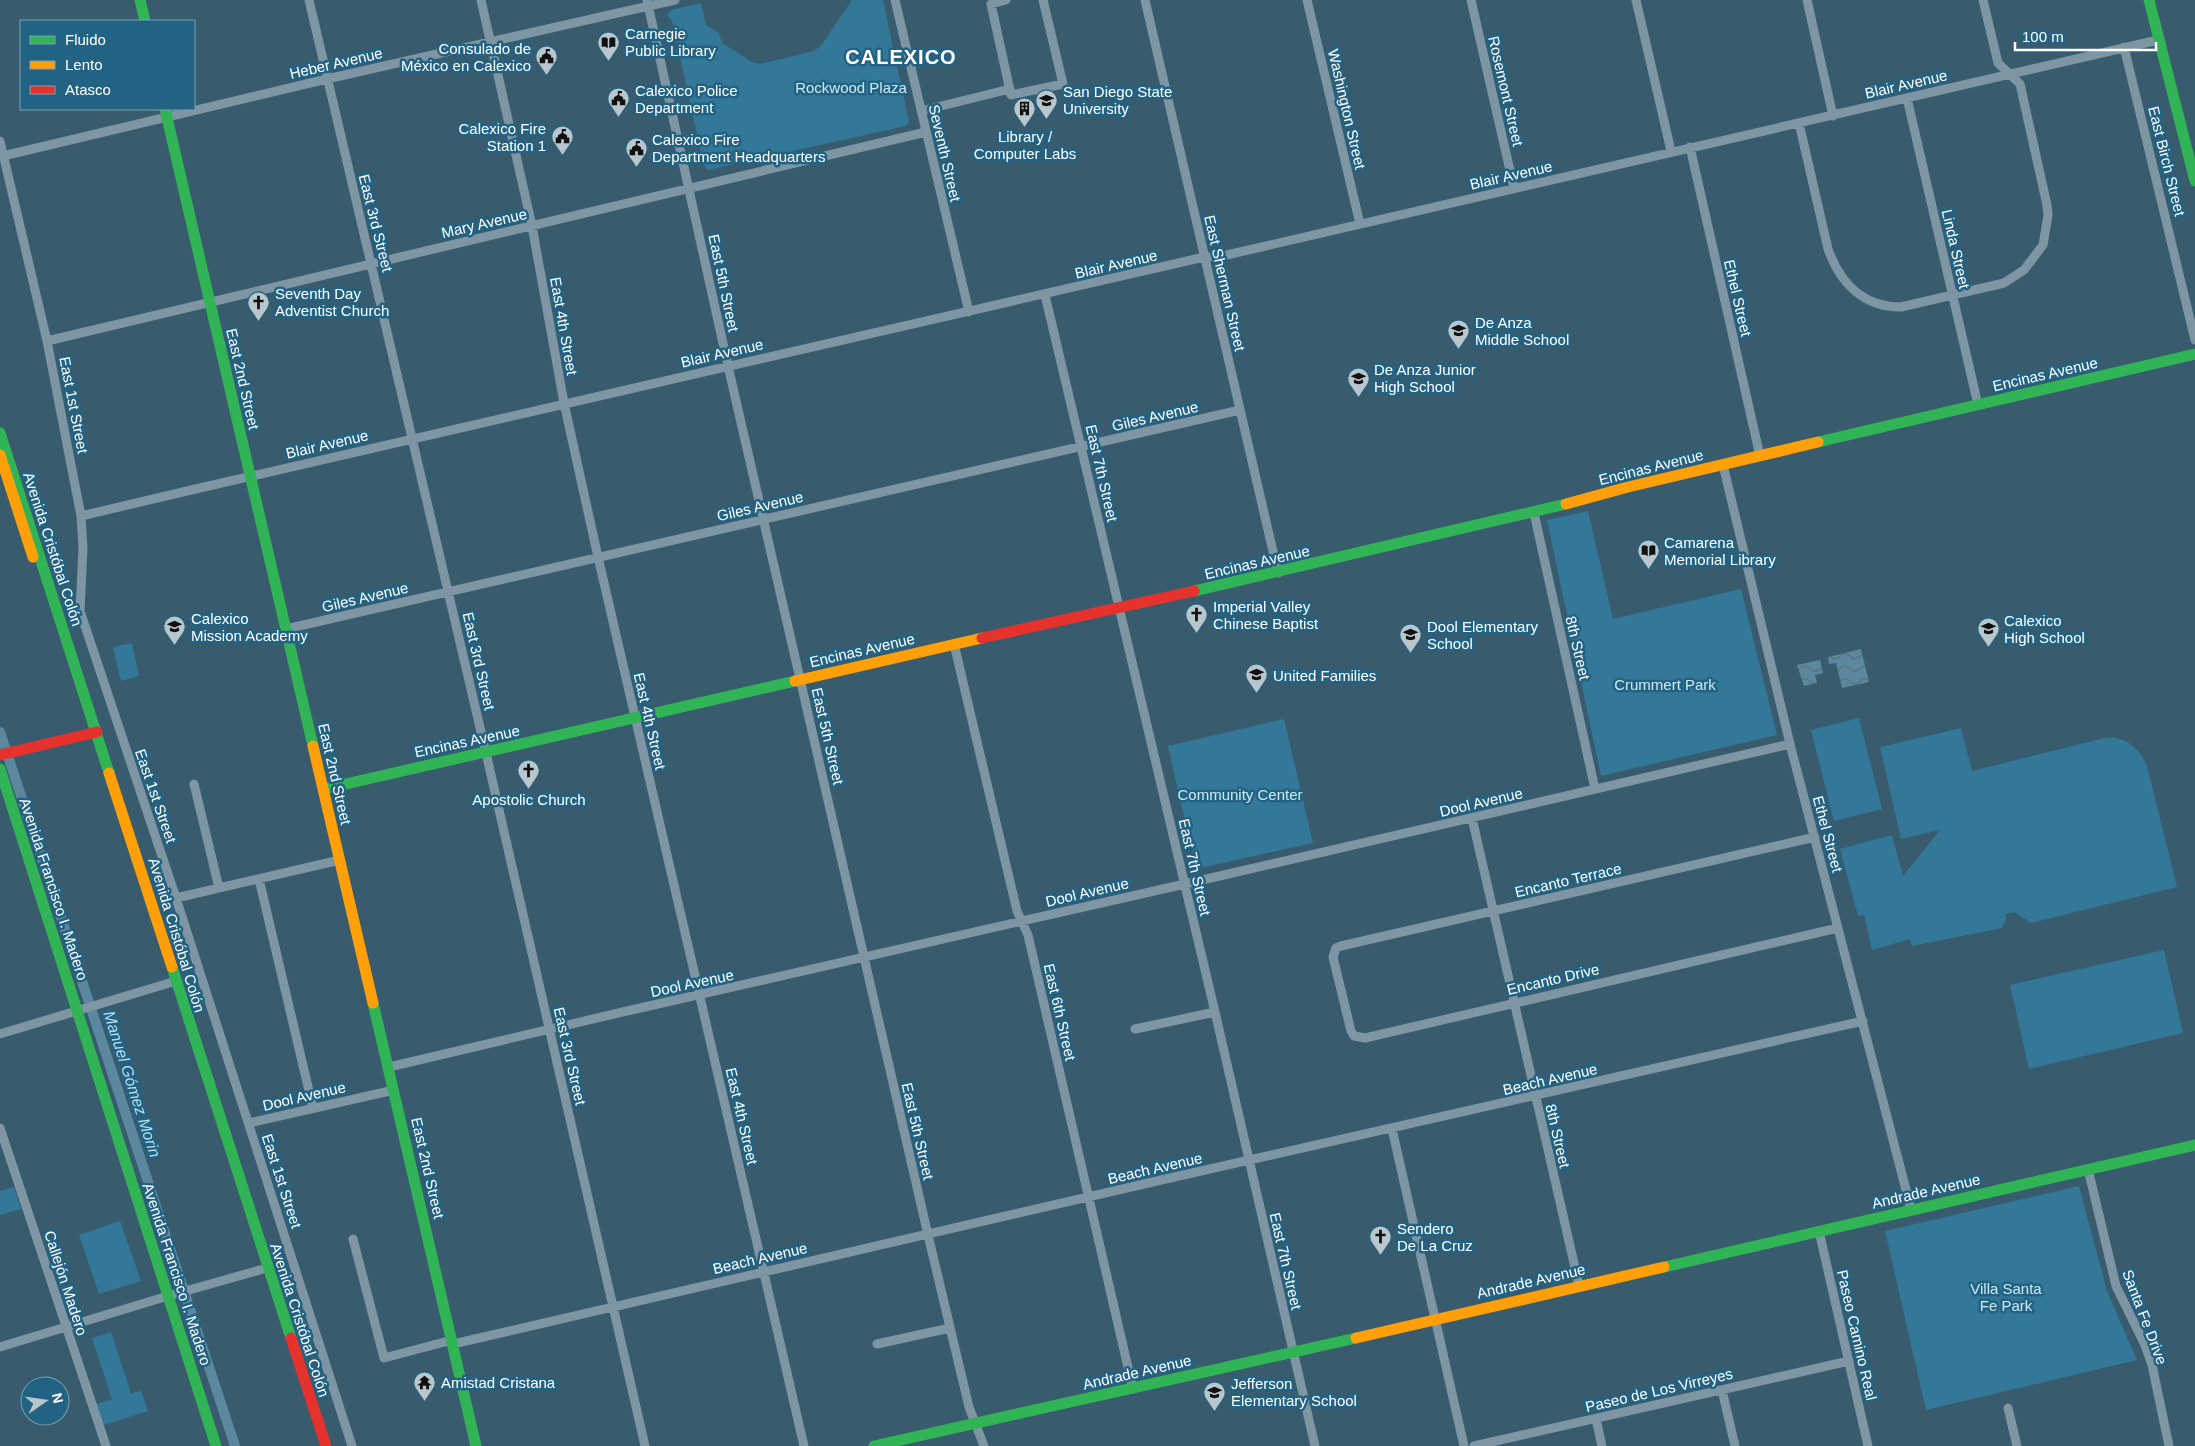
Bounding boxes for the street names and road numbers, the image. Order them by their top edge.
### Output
street label: Rosemont Street [1485,34,1527,149]
street label: Heber Avenue [288,44,384,82]
street label: Washington Street [1325,47,1369,172]
street label: Blair Avenue [1863,66,1949,102]
street label: Seventh Street [926,103,965,204]
street label: East Birch Street [2145,104,2189,218]
street label: Blair Avenue [1468,157,1554,193]
street label: East 3rd Street [356,172,397,274]
street label: Mary Avenue [440,205,528,241]
street label: Linda Street [1939,208,1974,291]
street label: East Sherman Street [1201,213,1249,354]
street label: East 5th Street [705,233,743,334]
street label: Blair Avenue [1073,246,1159,282]
street label: Ethel Street [1721,258,1755,339]
street label: East 4th Street [547,276,581,377]
street label: East 2nd Street [223,327,263,432]
street label: Blair Avenue [679,335,765,371]
street label: Encinas Avenue [1991,354,2099,394]
street label: East 1st Street [56,355,92,456]
street label: Giles Avenue [1110,398,1200,434]
street label: East 7th Street [1083,423,1122,524]
street label: Blair Avenue [284,426,370,462]
street label: Encinas Avenue [1597,446,1705,488]
street label: Avenida Cristóbal Colón [20,470,86,628]
street label: Giles Avenue [715,488,805,524]
street label: Encinas Avenue [1203,542,1311,582]
street label: Giles Avenue [320,579,410,615]
street label: East 3rd Street [459,610,499,712]
street label: 8th Street [1562,614,1594,682]
street label: Encinas Avenue [808,630,916,670]
street label: East 4th Street [631,671,670,772]
street label: East 5th Street [809,686,848,787]
street label: East 2nd Street [315,722,355,827]
street label: Encinas Avenue [413,722,521,760]
street label: East 1st Street [132,747,180,846]
street label: Dool Avenue [1438,784,1524,820]
street label: Ethel Street [1810,794,1847,875]
street label: Avenida Francisco I. Madero [16,796,92,982]
street label: East 7th Street [1176,817,1215,918]
street label: Avenida Cristóbal Colón [145,856,209,1014]
street label: Encanto Terrace [1513,859,1623,901]
street label: Dool Avenue [1044,874,1130,910]
street label: Encanto Drive [1505,960,1601,998]
street label: East 6th Street [1041,962,1080,1063]
street label: Dool Avenue [649,966,735,1000]
street label: East 3rd Street [550,1005,590,1107]
street label: Beach Avenue [1501,1060,1599,1098]
street label: East 4th Street [723,1066,762,1167]
street label: Dool Avenue [261,1078,347,1114]
street label: East 5th Street [899,1081,938,1182]
street label: 8th Street [1542,1102,1574,1170]
street label: East 2nd Street [408,1116,448,1221]
street label: East 1st Street [259,1132,306,1231]
street label: Beach Avenue [1106,1149,1204,1187]
street label: Andrade Avenue [1870,1170,1982,1212]
street label: Avenida Francisco I. Madero [139,1181,215,1367]
street label: East 7th Street [1267,1211,1306,1312]
street label: Callejón Madero [41,1228,91,1338]
street label: Beach Avenue [711,1239,809,1277]
street label: Avenida Cristóbal Colón [267,1241,333,1399]
street label: Andrade Avenue [1475,1260,1587,1302]
street label: Santa Fe Drive [2119,1267,2171,1367]
street label: Paseo Camino Real [1834,1268,1880,1402]
street label: Andrade Avenue [1081,1351,1193,1393]
street label: Paseo de Los Virreyes [1584,1365,1734,1415]

